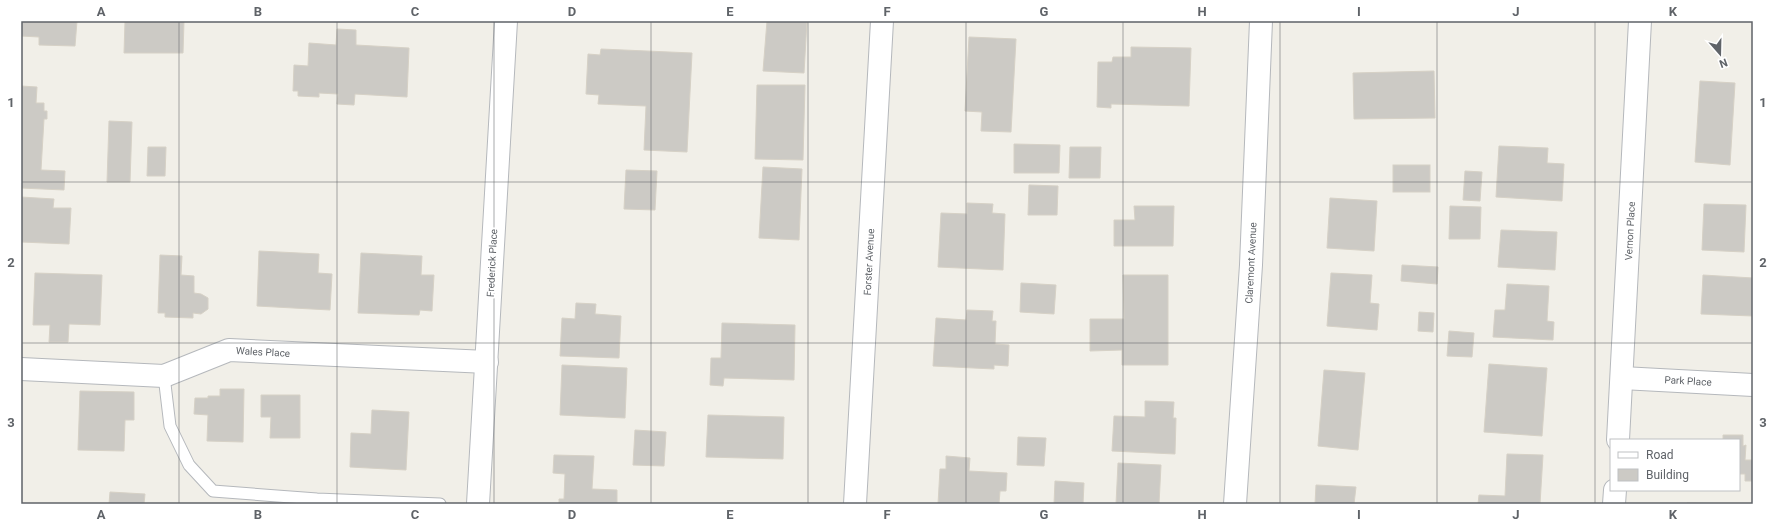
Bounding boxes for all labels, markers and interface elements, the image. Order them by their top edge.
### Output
text: A [97,4,106,19]
text: B [254,4,262,19]
text: C [411,4,420,19]
text: D [568,4,576,19]
text: E [726,4,734,19]
text: F [883,4,891,19]
text: G [1040,4,1049,19]
text: H [1197,4,1207,19]
text: I [1357,4,1361,19]
text: J [1512,4,1520,19]
text: K [1669,4,1678,19]
north arrow [1700,34,1740,74]
text: N [1717,55,1729,70]
text: 1 [7,95,15,110]
text: 1 [1759,95,1767,110]
street label: Vernon Place [1623,201,1637,261]
street label: Claremont Avenue [1243,222,1259,304]
street label: Forster Avenue [862,228,876,296]
street label: Frederick Place [485,229,499,297]
text: 2 [7,255,15,270]
text: 2 [1759,255,1767,270]
street label: Wales Place [236,345,290,359]
street label: Park Place [1664,374,1712,388]
text: 3 [7,415,15,430]
text: 3 [1759,415,1767,430]
legend [1610,439,1740,491]
text: Road [1646,448,1674,462]
text: Building [1646,468,1689,482]
text: A [97,507,106,522]
text: B [254,507,262,522]
text: C [411,507,420,522]
text: D [568,507,576,522]
text: E [726,507,734,522]
text: F [883,507,891,522]
text: G [1040,507,1049,522]
text: H [1197,507,1207,522]
text: I [1357,507,1361,522]
text: J [1512,507,1520,522]
text: K [1669,507,1678,522]

